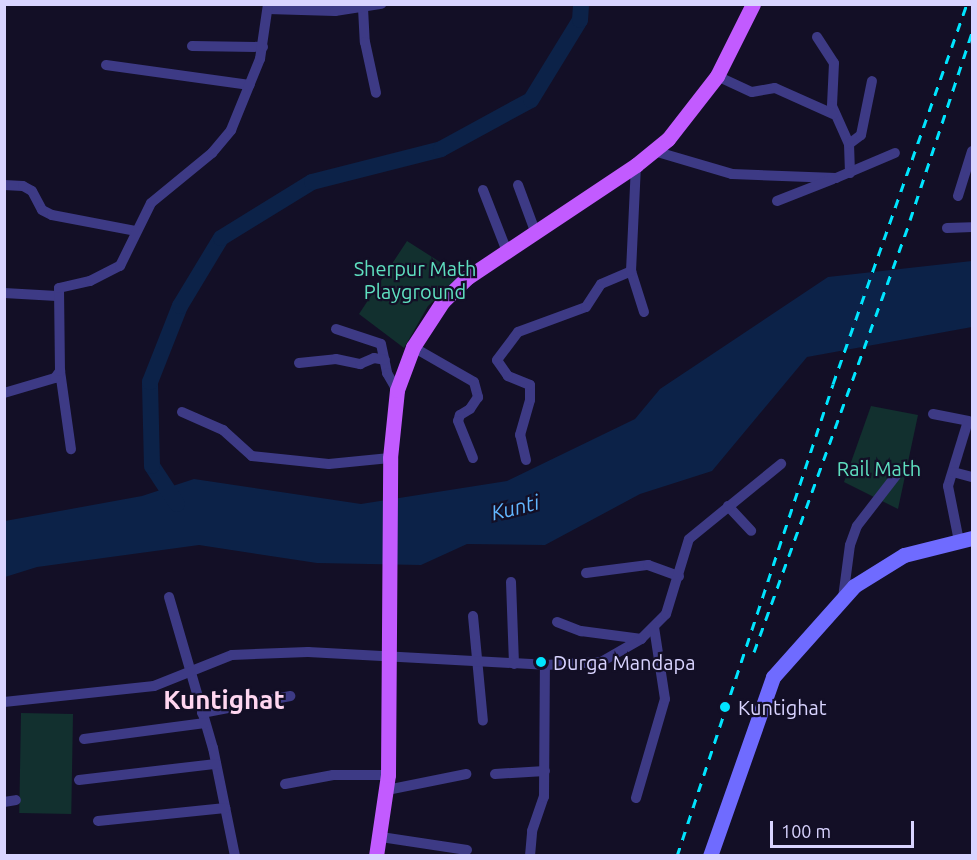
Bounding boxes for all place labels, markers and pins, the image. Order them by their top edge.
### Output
place label: Durga Mandapa [553,650,695,674]
marker: Durga Mandapa [534,655,548,669]
place label: Kuntighat [738,695,827,719]
marker: Kuntighat [716,698,734,716]

